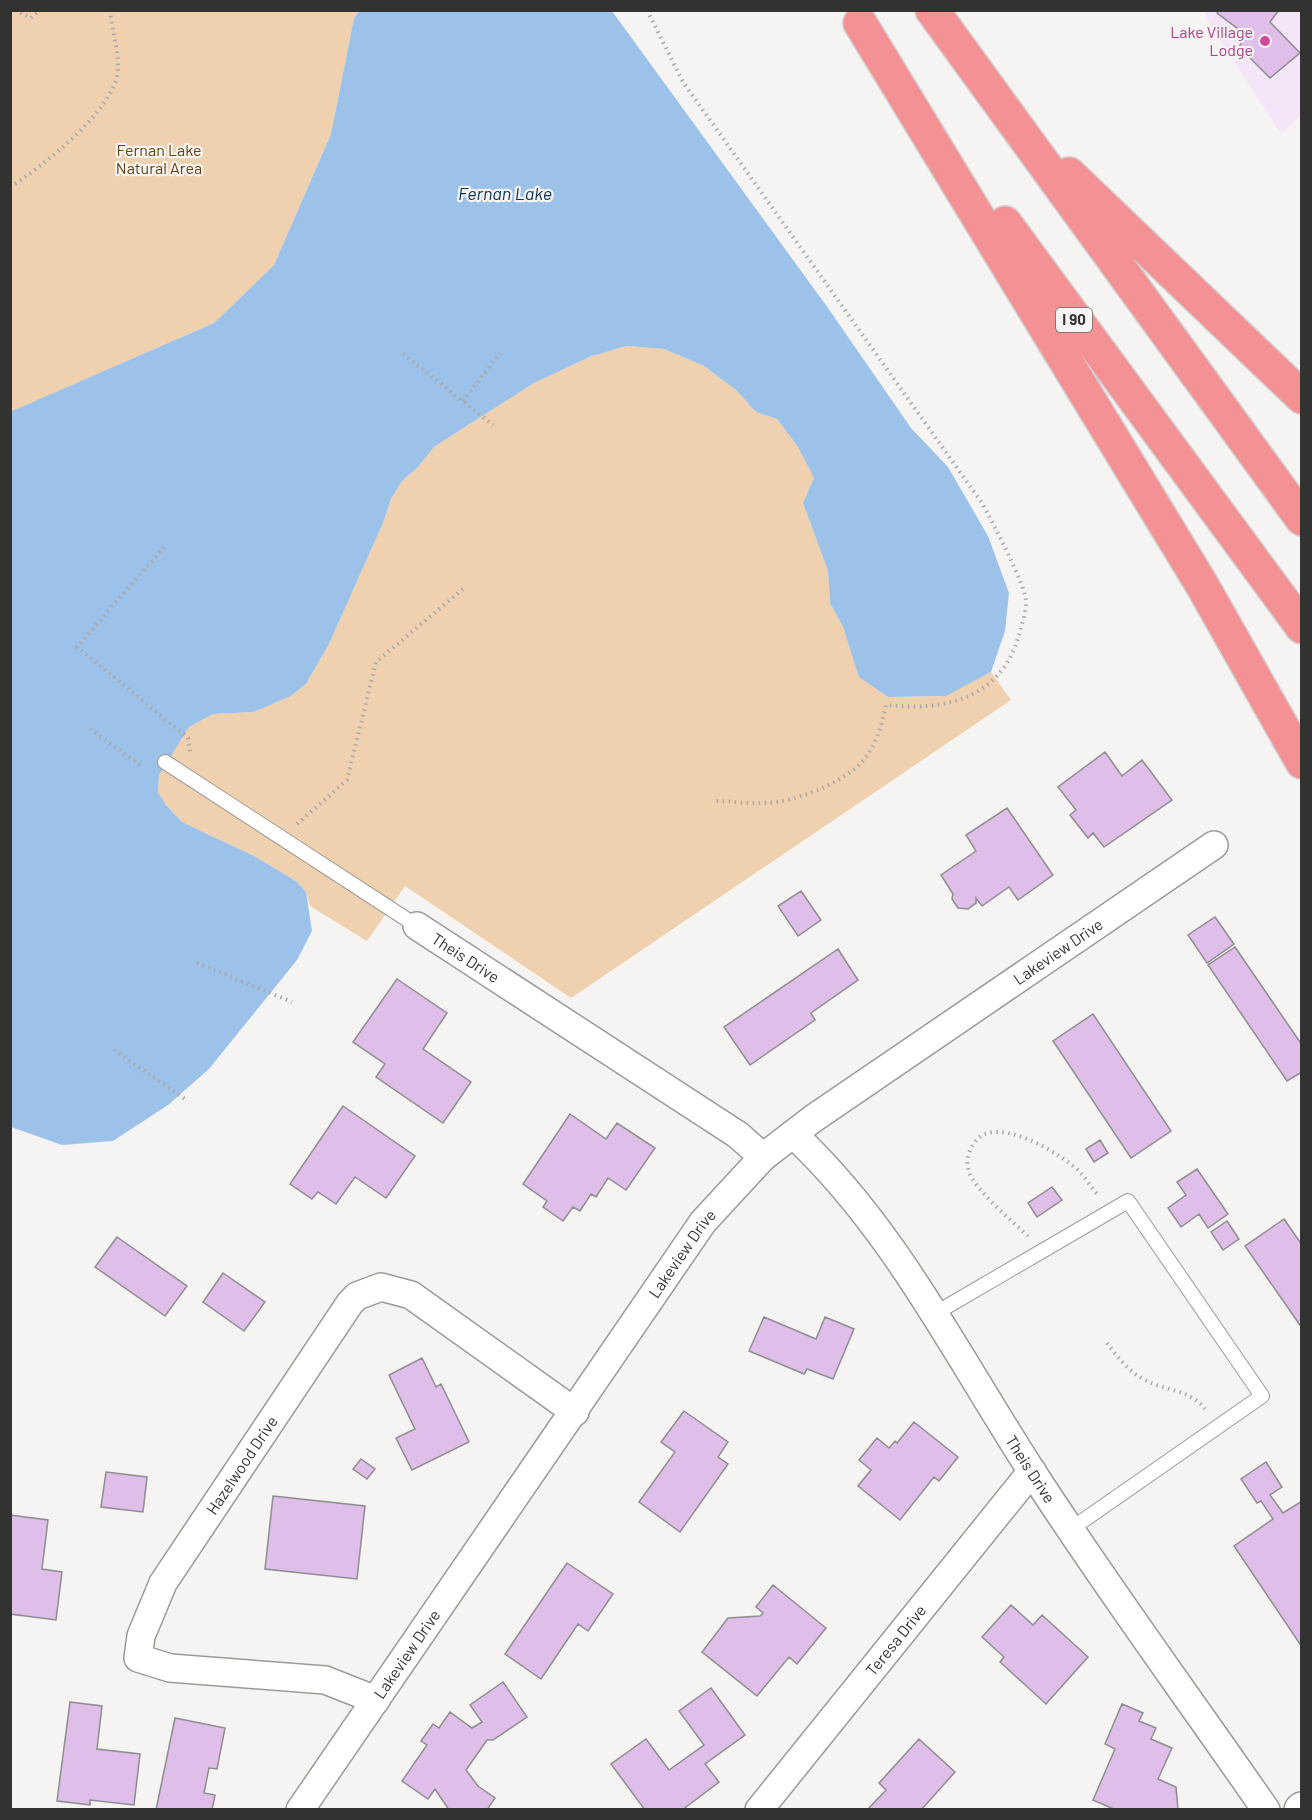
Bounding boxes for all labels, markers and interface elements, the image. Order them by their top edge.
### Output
place label: Lake Village Lodge [1170,22,1253,59]
marker: Lake Village Lodge [1258,34,1272,48]
park label: Fernan Lake Natural Area [116,140,202,177]
water label: Fernan Lake [458,182,552,204]
road number: I 90 [1056,308,1092,332]
street label: Lakeview Drive [1010,914,1106,988]
street label: Theis Drive [429,928,503,986]
street label: Lakeview Drive [644,1205,719,1301]
street label: Hazelwood Drive [202,1412,281,1518]
street label: Theis Drive [1002,1431,1060,1506]
street label: Teresa Drive [861,1601,930,1679]
street label: Lakeview Drive [369,1606,444,1702]

